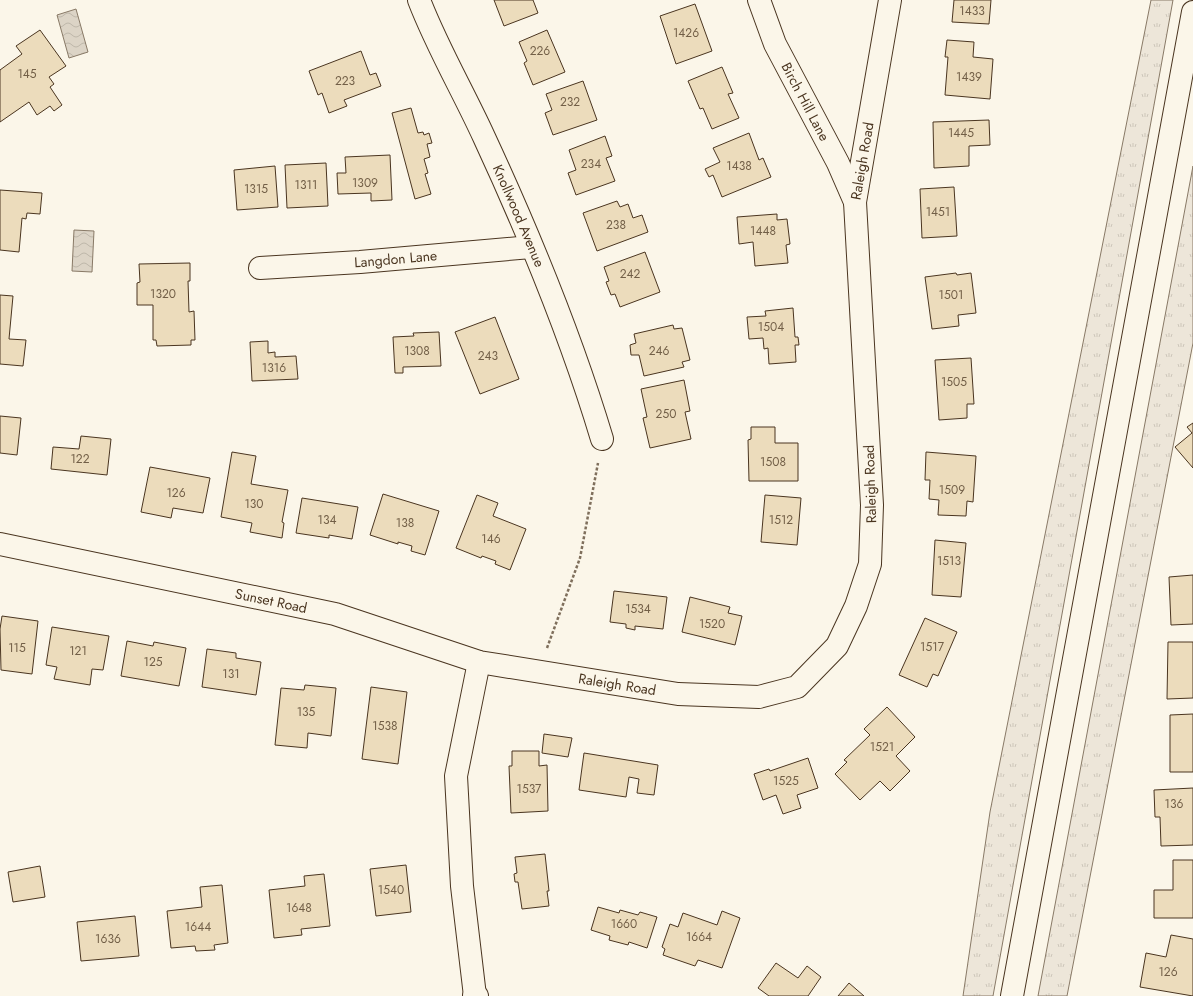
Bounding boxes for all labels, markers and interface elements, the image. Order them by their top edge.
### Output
house number: 1433 [959,2,985,20]
house number: 1426 [673,24,699,42]
house number: 226 [530,42,550,60]
street label: Birch Hill Lane [776,59,835,144]
house number: 145 [17,65,37,83]
house number: 1439 [956,68,982,86]
house number: 223 [335,72,356,90]
house number: 232 [560,93,580,111]
street label: Raleigh Road [846,121,879,201]
house number: 1445 [948,124,974,142]
house number: 234 [581,155,601,173]
house number: 1438 [726,157,752,175]
street label: Knollwood Avenue [488,161,550,270]
house number: 1309 [352,174,378,192]
house number: 1311 [295,176,317,194]
house number: 1315 [244,180,268,198]
house number: 1451 [926,203,950,221]
house number: 238 [606,216,626,234]
house number: 1448 [750,222,776,240]
street label: Langdon Lane [354,245,438,272]
house number: 242 [620,265,640,283]
house number: 1320 [150,285,176,303]
house number: 1501 [939,286,963,304]
house number: 1504 [758,318,784,336]
house number: 1308 [404,342,430,360]
house number: 246 [649,342,669,360]
house number: 243 [478,347,499,365]
house number: 1316 [262,359,286,377]
house number: 1505 [941,373,967,391]
house number: 250 [656,405,676,423]
street label: Raleigh Road [859,444,881,524]
house number: 122 [70,450,90,468]
house number: 1508 [760,453,786,471]
house number: 1509 [939,481,965,499]
house number: 126 [166,484,186,502]
house number: 130 [244,495,264,513]
house number: 134 [318,511,336,529]
house number: 1512 [769,511,793,529]
house number: 138 [396,514,414,532]
house number: 146 [481,530,501,548]
house number: 1513 [937,552,962,570]
street label: Sunset Road [233,583,309,618]
house number: 1534 [625,600,651,618]
house number: 1520 [699,615,725,633]
house number: 1517 [920,638,945,656]
house number: 115 [8,639,26,657]
house number: 121 [69,642,87,660]
house number: 125 [144,653,163,671]
house number: 131 [222,665,240,683]
street label: Raleigh Road [577,668,658,700]
house number: 135 [297,703,316,721]
house number: 1538 [372,717,398,735]
house number: 1521 [870,738,894,756]
house number: 1525 [773,772,799,790]
house number: 1537 [517,780,542,798]
house number: 136 [1165,795,1184,813]
house number: 1540 [378,881,404,899]
house number: 1648 [286,899,312,917]
house number: 1660 [611,915,637,933]
house number: 1644 [185,918,211,936]
house number: 1664 [686,928,712,946]
house number: 1636 [95,930,121,948]
house number: 126 [1158,963,1178,981]

